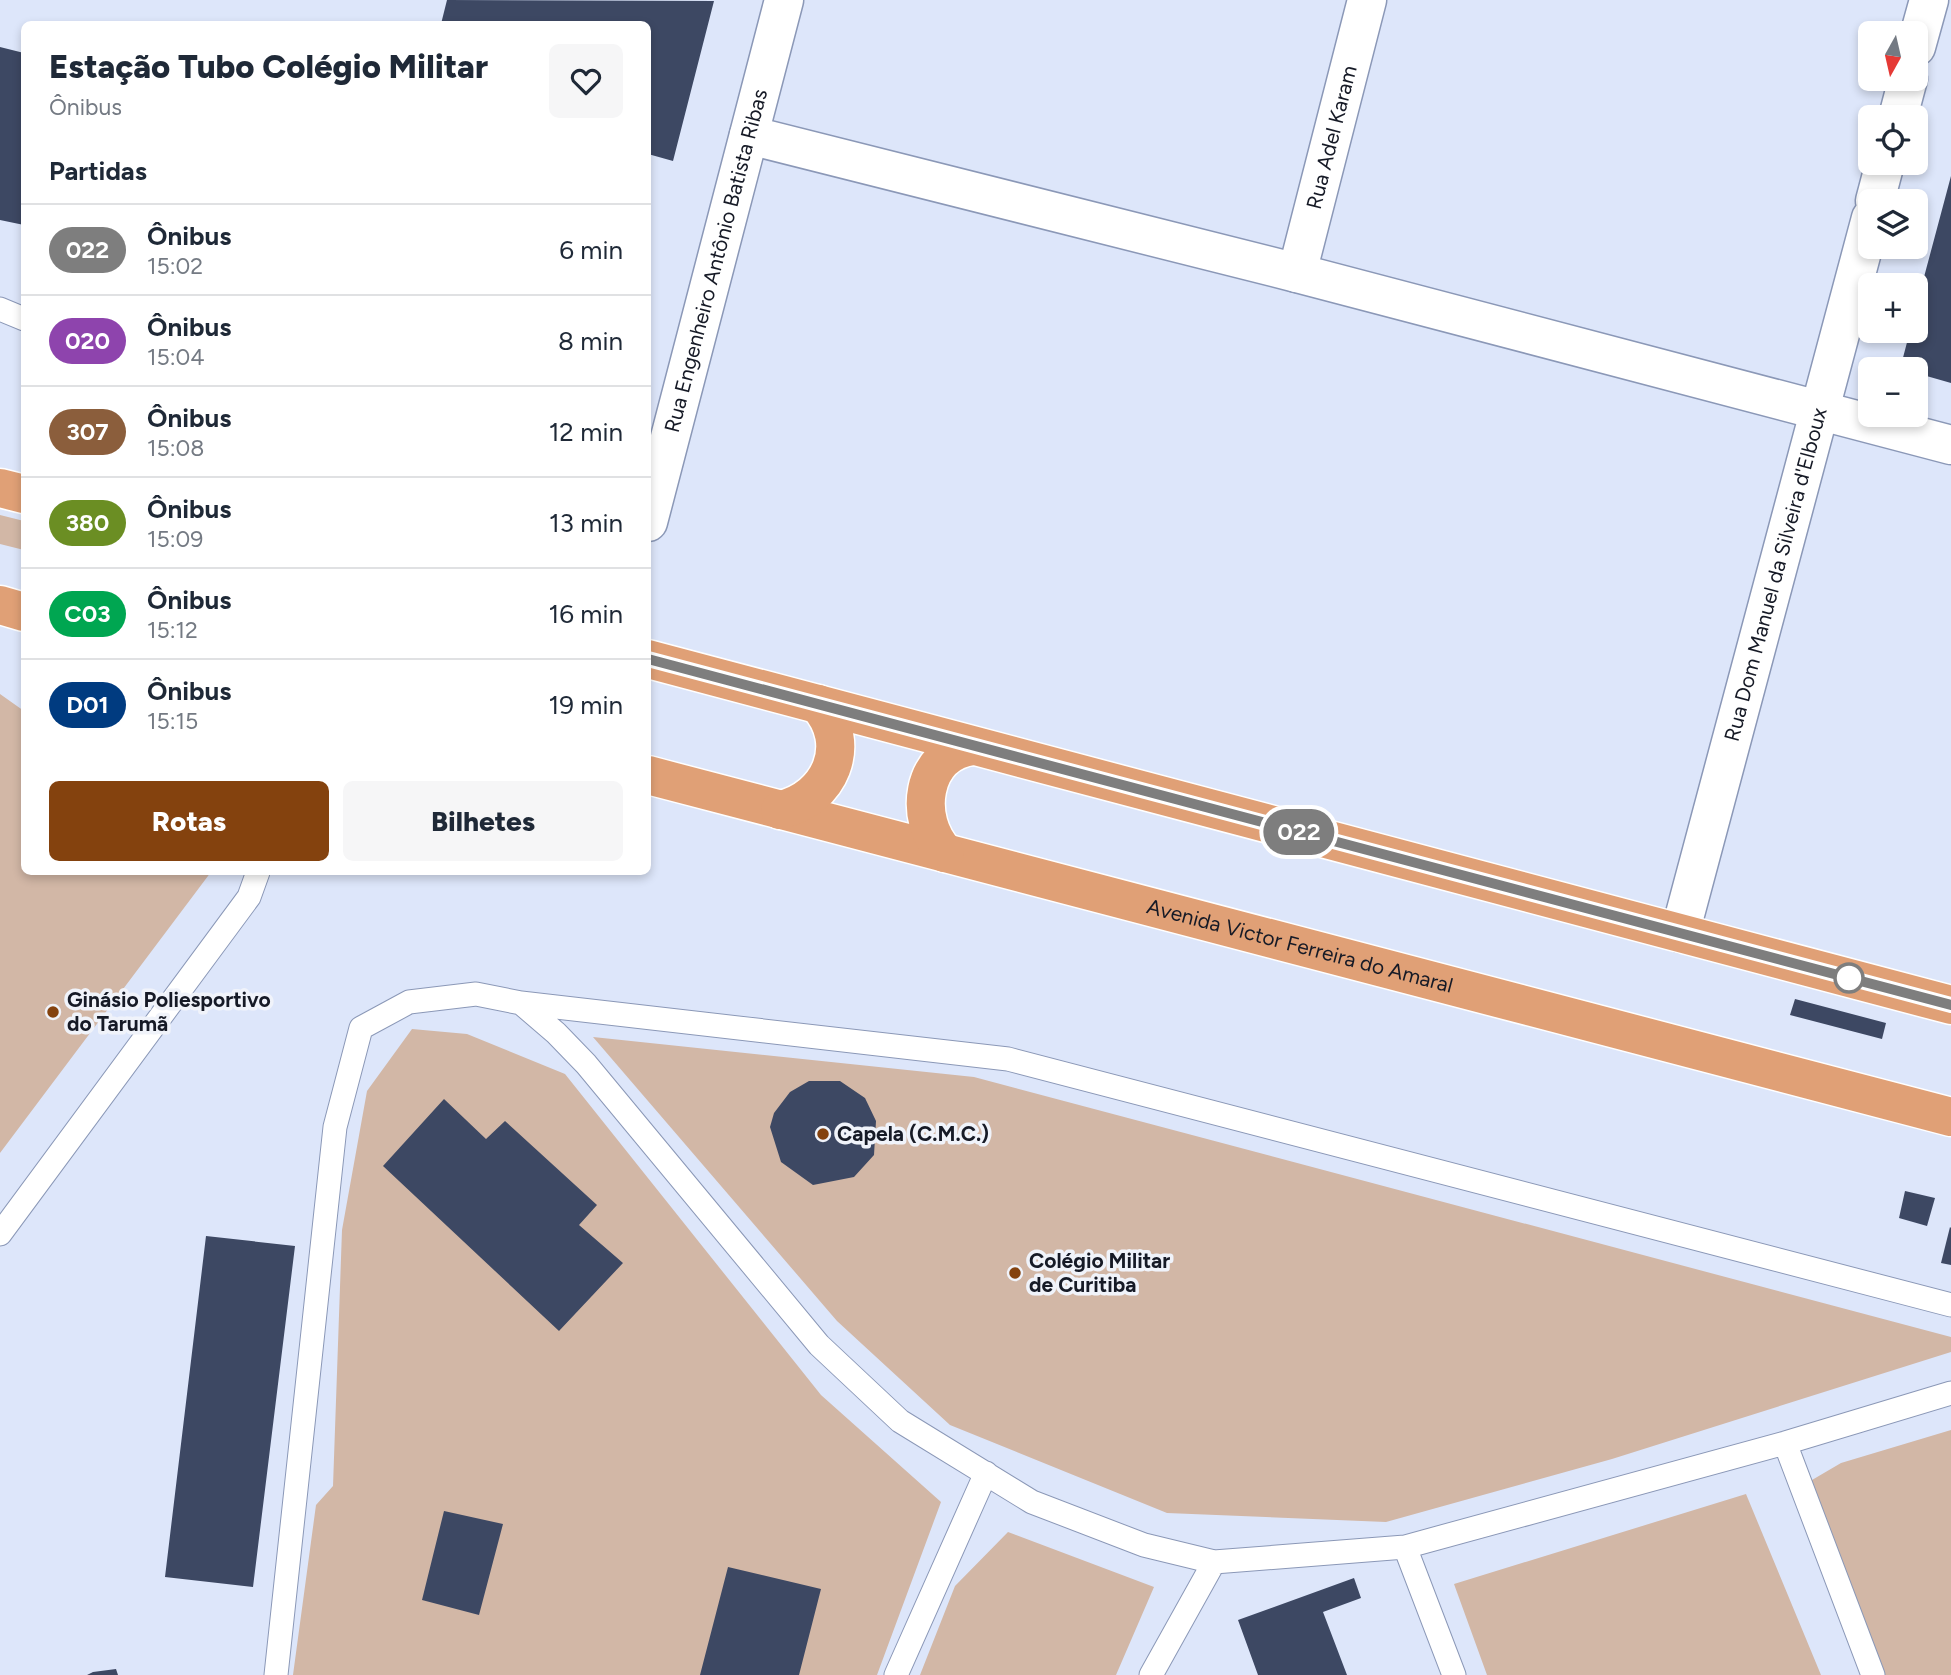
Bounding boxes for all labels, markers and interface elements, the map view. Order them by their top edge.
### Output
north arrow [1858,21,1928,91]
map controls [1858,21,1928,427]
button: heart [549,44,623,118]
text: Estação Tubo Colégio Militar [49,47,488,86]
street label: Rua Adel Karam [1301,63,1362,212]
street label: Rua Engenheiro Antônio Batista Ribas [659,86,772,435]
text: Ônibus [49,93,122,121]
button: locate [1858,105,1928,175]
text: Partidas [49,155,147,187]
button: layers [1858,189,1928,259]
text: Ônibus [147,220,231,252]
text: 6 min [559,234,623,266]
text: 022 [66,235,109,264]
text: 15:02 [147,252,203,280]
button: + [1858,273,1928,343]
text: Ônibus [147,311,231,343]
text: 8 min [558,325,623,357]
text: 020 [65,326,110,355]
text: 15:04 [147,343,205,371]
button: − [1858,357,1928,427]
text: Ônibus [147,402,231,434]
street label: Rua Dom Manuel da Silveira d'Elboux [1719,405,1832,744]
text: 12 min [549,416,623,448]
text: 307 [66,417,109,446]
text: 15:08 [147,434,204,462]
text: Ônibus [147,493,231,525]
text: 13 min [549,507,623,539]
text: 380 [66,508,109,537]
text: 15:09 [147,525,203,553]
text: Ônibus [147,584,231,616]
text: 16 min [548,598,623,630]
text: C03 [64,599,111,628]
text: 15:12 [147,616,198,644]
text: Ônibus [147,675,231,707]
text: 19 min [548,689,623,721]
text: D01 [66,690,109,719]
text: 15:15 [147,707,198,735]
button: Rotas [49,781,329,861]
button: Bilhetes [343,781,623,861]
line badge: 022 [1259,809,1339,855]
text: 022 [1277,817,1321,846]
street label: Avenida Victor Ferreira do Amaral [1144,893,1456,998]
unlabelled marker [1834,963,1864,993]
place label: Ginásio Poliesportivo do Tarumã [67,987,271,1036]
marker: Ginásio Poliesportivo do Tarumã [45,1004,61,1020]
place label: Capela (C.M.C.) [837,1121,989,1146]
marker: Capela (C.M.C.) [815,1126,831,1142]
place label: Colégio Militar de Curitiba [1029,1248,1170,1297]
marker: Colégio Militar de Curitiba [1007,1265,1023,1281]

